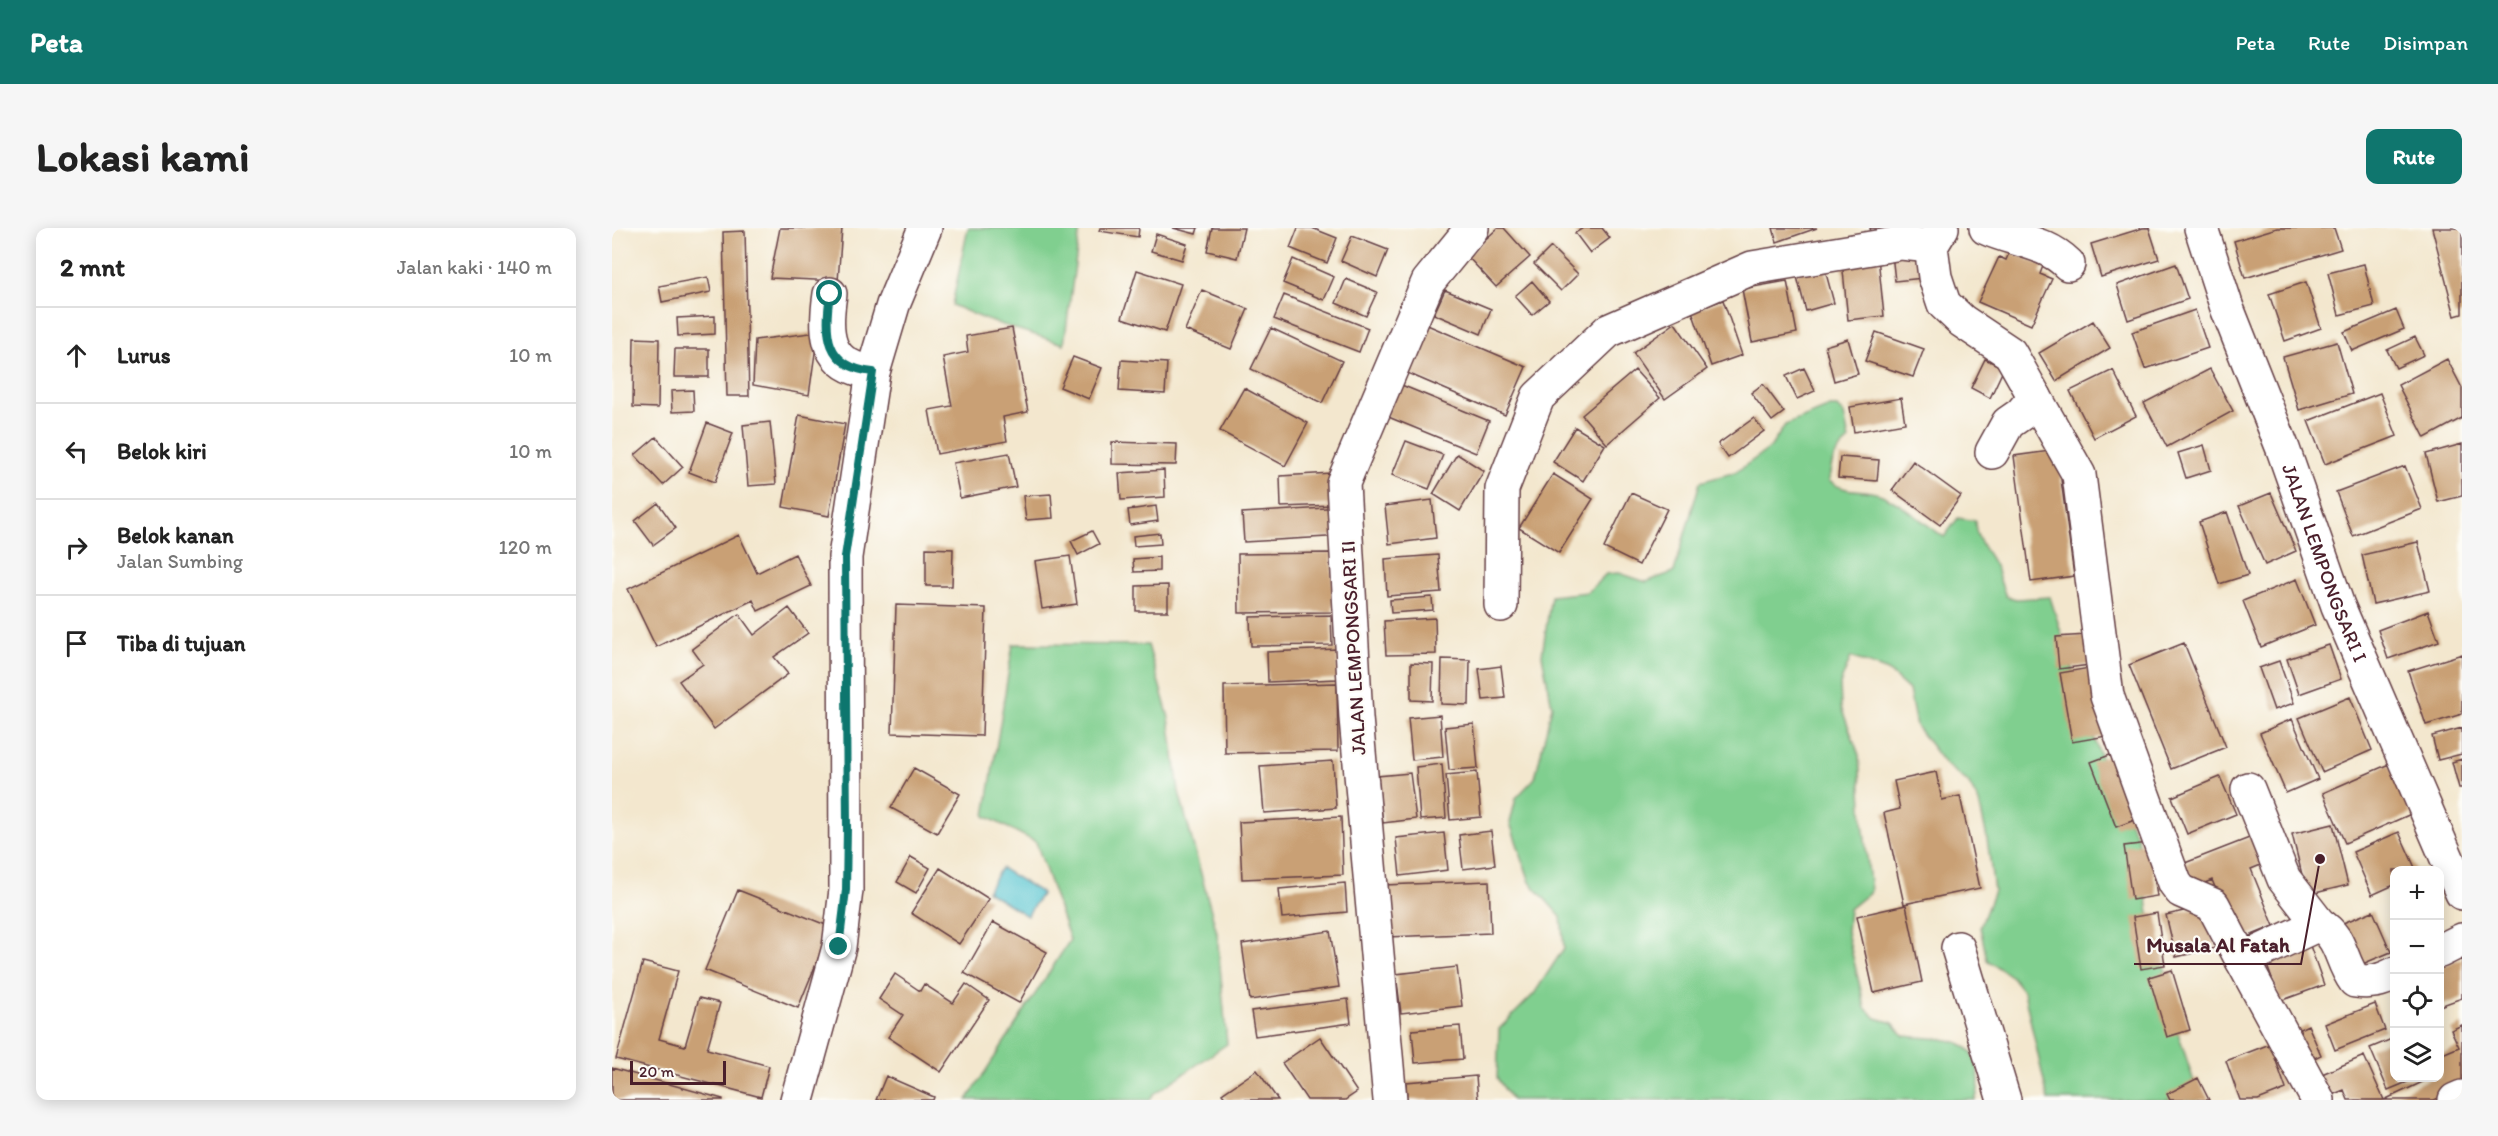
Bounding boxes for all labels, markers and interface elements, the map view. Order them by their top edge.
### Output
text: Peta [30,25,83,59]
text: Peta [2235,30,2275,55]
text: Rute [2308,30,2350,55]
text: Disimpan [2383,30,2468,55]
button: Rute [2366,129,2462,184]
text: Lokasi kami [36,131,250,182]
text: 2 mnt [60,251,125,283]
text: Jalan kaki · 140 m [397,255,552,279]
route start [816,280,842,306]
icon: ahead [60,339,93,372]
text: Lurus [117,342,171,369]
text: 10 m [509,343,552,367]
icon: left [60,435,93,468]
text: Belok kiri [117,438,207,465]
text: 10 m [509,439,552,463]
street label: JALAN LEMPONGSARI I [2277,460,2373,666]
text: Belok kanan [117,522,234,549]
icon: right [60,531,93,564]
text: 120 m [499,535,552,559]
street label: JALAN LEMPONGSARI II [1335,540,1371,756]
text: Jalan Sumbing [117,549,243,573]
icon: arrive [60,627,93,660]
text: Tiba di tujuan [117,630,246,657]
map controls [2390,866,2444,1082]
button: + [2390,866,2444,920]
button: − [2390,920,2444,974]
callout: Musala Al Fatah [2134,925,2301,964]
text: Musala Al Fatah [2146,932,2290,957]
route end [825,933,851,959]
button: locate [2390,974,2444,1028]
button: layers [2390,1028,2444,1082]
scale bar [630,1058,726,1086]
text: 20 m [639,1062,674,1081]

